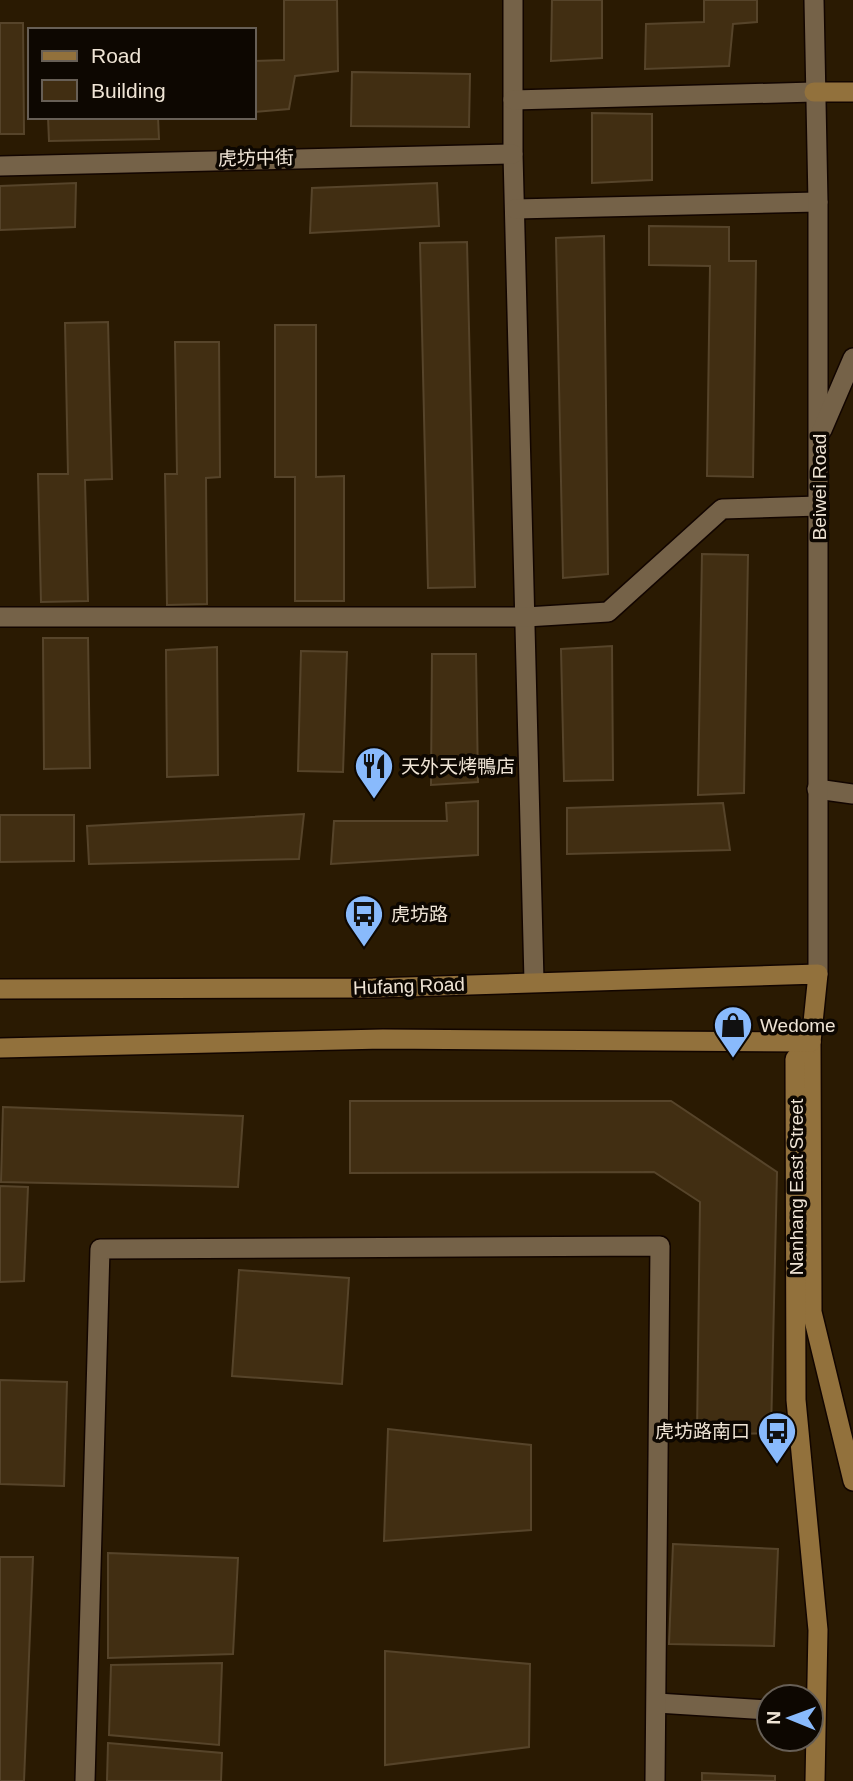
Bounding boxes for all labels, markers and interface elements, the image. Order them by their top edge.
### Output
legend [28,28,256,119]
text: Road [91,44,141,67]
text: Building [91,79,166,102]
street label: 虎坊中街 [218,147,294,169]
street label: Beiwei Road [809,434,830,540]
restaurant icon: 天外天烤鴨店 [353,745,395,800]
place label: 天外天烤鴨店 [401,756,515,777]
bus stop icon: 虎坊路 [343,893,385,948]
place label: 虎坊路 [391,904,448,925]
street label: Hufang Road [353,974,465,998]
shop icon: Wedome [712,1004,754,1059]
place label: Wedome [760,1015,836,1036]
street label: Nanhang East Street [786,1098,807,1275]
bus stop icon: 虎坊路南口 [756,1410,798,1465]
place label: 虎坊路南口 [655,1421,750,1442]
north arrow [755,1683,825,1753]
text: N [763,1711,784,1725]

